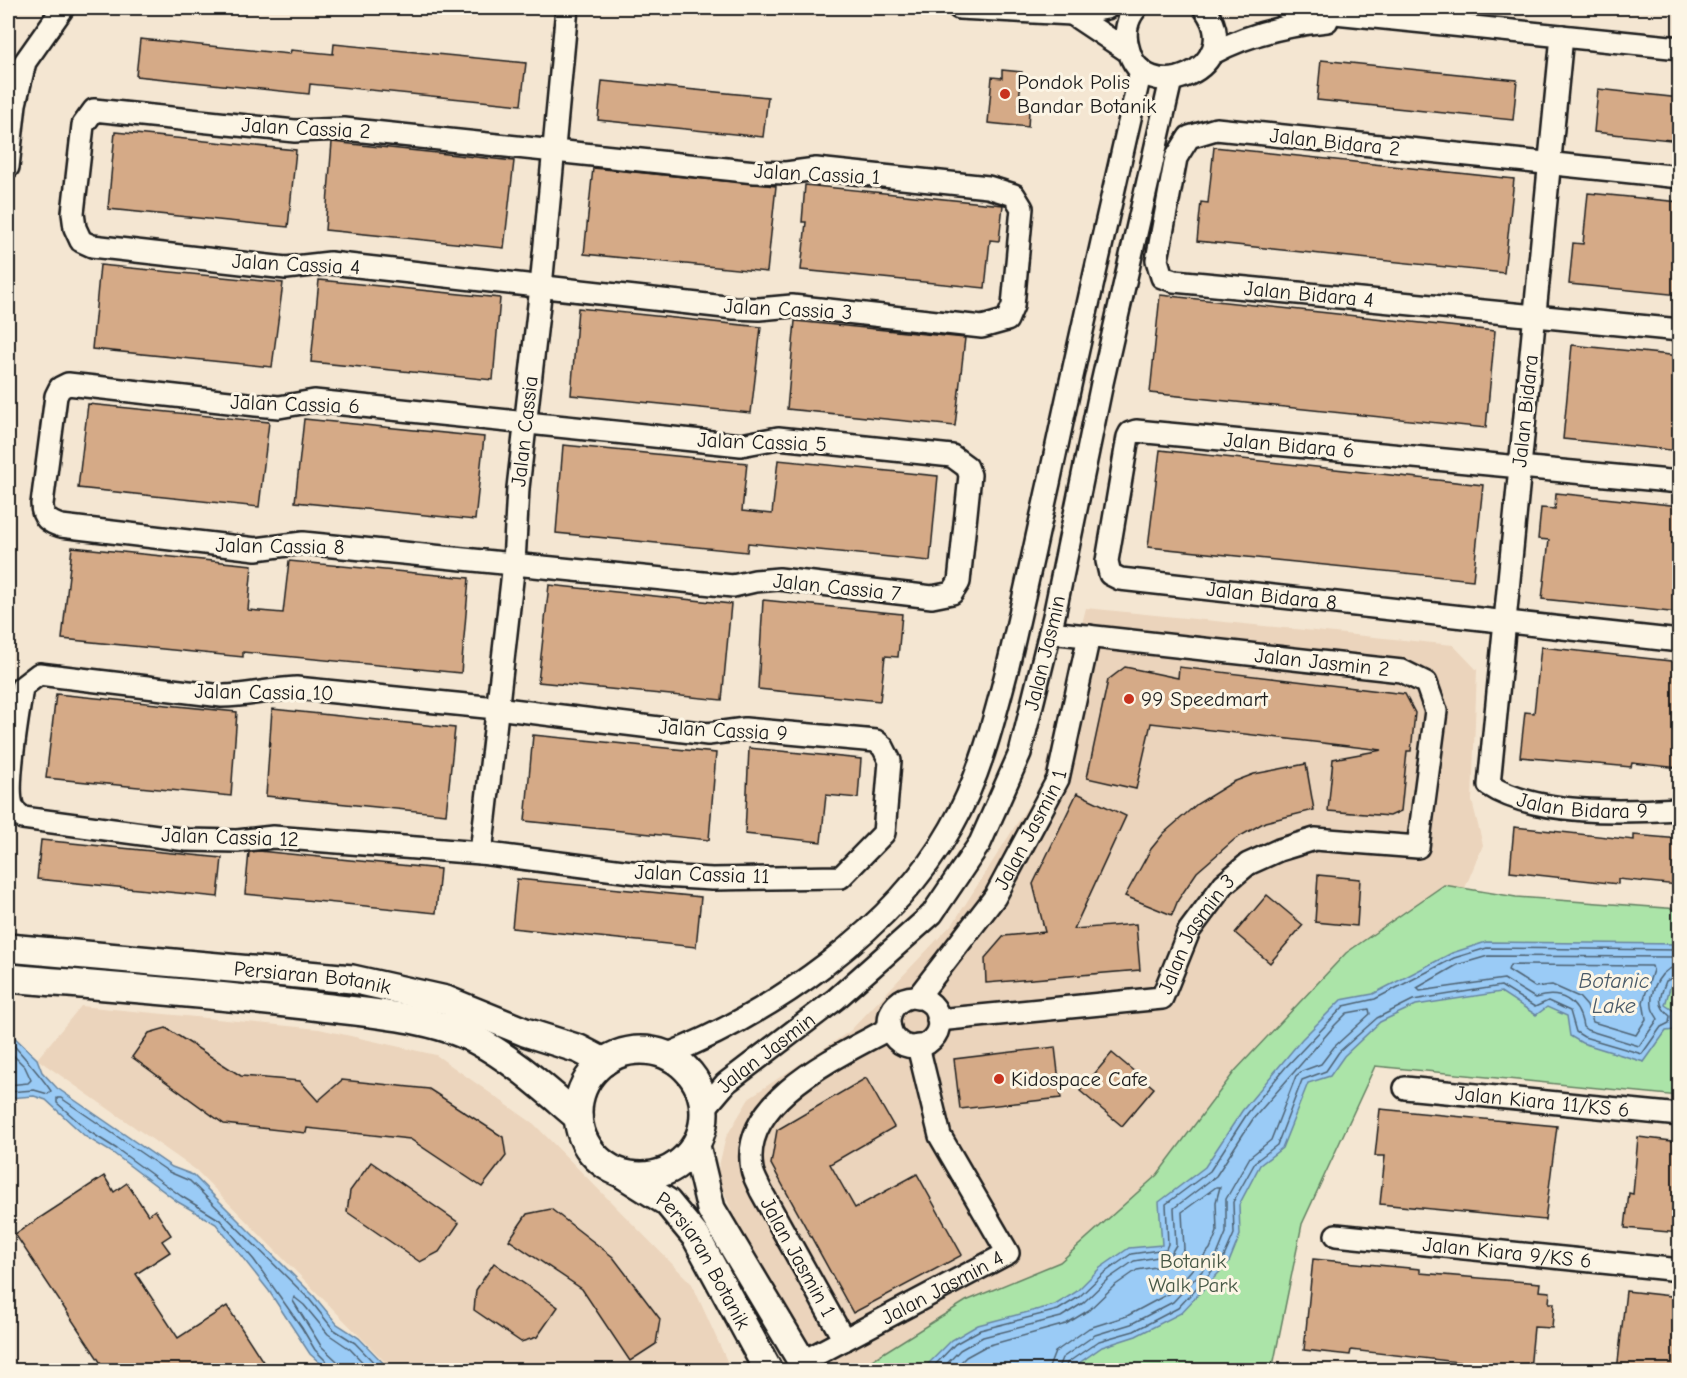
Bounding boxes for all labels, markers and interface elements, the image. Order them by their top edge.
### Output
place label: Pondok Polis Bandar Botanik [1017,70,1157,118]
marker: Pondok Polis Bandar Botanik [998,87,1012,101]
street label: Jalan Cassia 2 [241,113,371,143]
street label: Jalan Bidara 2 [1269,123,1401,161]
street label: Jalan Cassia 1 [753,159,881,189]
street label: Jalan Cassia 4 [231,249,361,279]
street label: Jalan Bidara 4 [1243,276,1375,312]
street label: Jalan Cassia 3 [723,294,853,324]
street label: Jalan Bidara [1507,354,1543,468]
street label: Jalan Cassia [506,375,543,488]
street label: Jalan Cassia 6 [230,390,360,418]
street label: Jalan Bidara 6 [1222,427,1356,463]
street label: Jalan Cassia 5 [697,428,827,456]
street label: Jalan Cassia 8 [215,533,345,559]
street label: Jalan Cassia 7 [772,568,902,606]
street label: Jalan Bidara 8 [1205,577,1338,615]
street label: Jalan Jasmin [1019,593,1070,713]
street label: Jalan Jasmin 2 [1253,643,1391,681]
street label: Jalan Cassia 10 [194,679,334,705]
place label: 99 Speedmart [1141,687,1269,711]
marker: 99 Speedmart [1122,692,1136,706]
street label: Jalan Cassia 9 [658,715,788,745]
street label: Jalan Jasmin 1 [989,768,1072,894]
street label: Jalan Bidara 9 [1514,787,1648,823]
street label: Jalan Cassia 12 [161,823,299,851]
street label: Jalan Cassia 11 [634,860,770,888]
street label: Jalan Jasmin 3 [1153,869,1239,998]
street label: Persiaran Botanik [233,956,393,999]
water label: Botanic Lake [1579,968,1650,1019]
street label: Jalan Jasmin [711,1007,820,1097]
place label: Kidospace Cafe [1011,1067,1148,1091]
marker: Kidospace Cafe [992,1072,1006,1086]
street label: Jalan Kiara 11/KS 6 [1454,1081,1631,1122]
street label: Persiaran Botanik [652,1187,756,1333]
street label: Jalan Jasmin 1 [755,1193,841,1321]
street label: Jalan Kiara 9/KS 6 [1421,1232,1593,1273]
street label: Jalan Jasmin 4 [877,1246,1008,1330]
park label: Botanik Walk Park [1148,1249,1238,1297]

